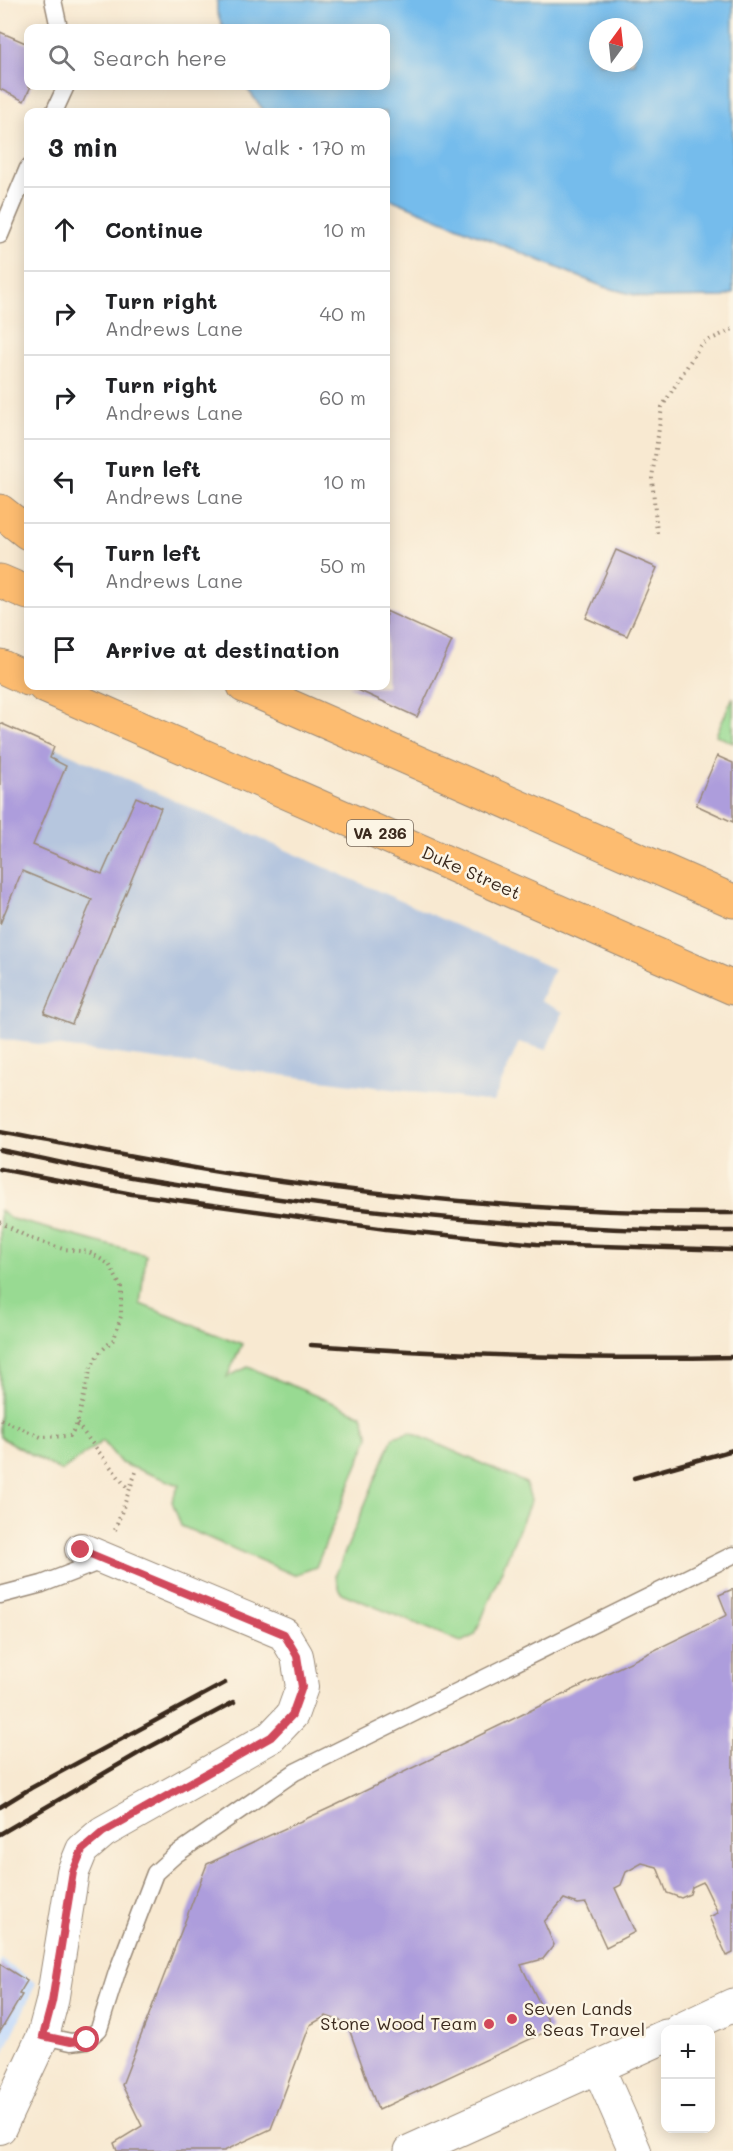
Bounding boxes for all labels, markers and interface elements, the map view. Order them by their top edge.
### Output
north arrow [589,18,643,72]
search box [24,24,390,90]
icon: search [45,41,78,74]
text: Search here [93,43,227,72]
text: 3 min [48,130,117,164]
text: Walk · 170 m [244,134,366,160]
icon: ahead [48,213,81,246]
text: Continue [105,215,203,244]
text: 10 m [322,216,366,242]
text: Turn right [105,286,217,315]
icon: right [48,297,81,330]
text: 40 m [320,300,366,326]
text: Andrews Lane [105,315,243,341]
text: Turn right [105,370,217,399]
icon: right [48,381,81,414]
text: 60 m [319,384,366,410]
text: Andrews Lane [105,399,243,425]
text: Turn left [105,454,201,483]
icon: left [48,465,81,498]
text: 10 m [322,468,366,494]
text: Andrews Lane [105,483,243,509]
text: Turn left [105,538,201,567]
icon: left [48,549,81,582]
text: 50 m [320,552,366,578]
text: Andrews Lane [105,567,243,593]
icon: arrive [48,633,81,666]
text: Arrive at destination [105,635,340,664]
road number: VA 236 [347,820,413,846]
street label: Duke Street [418,840,525,905]
route end [67,1536,93,1562]
place label: Seven Lands & Seas Travel [524,1996,645,2041]
place label: Stone Wood Team [320,2011,477,2035]
marker: Seven Lands & Seas Travel [505,2012,519,2026]
marker: Stone Wood Team [482,2017,496,2031]
map controls [661,2025,715,2133]
button: + [661,2025,715,2079]
route start [73,2026,99,2052]
button: − [661,2079,715,2133]

